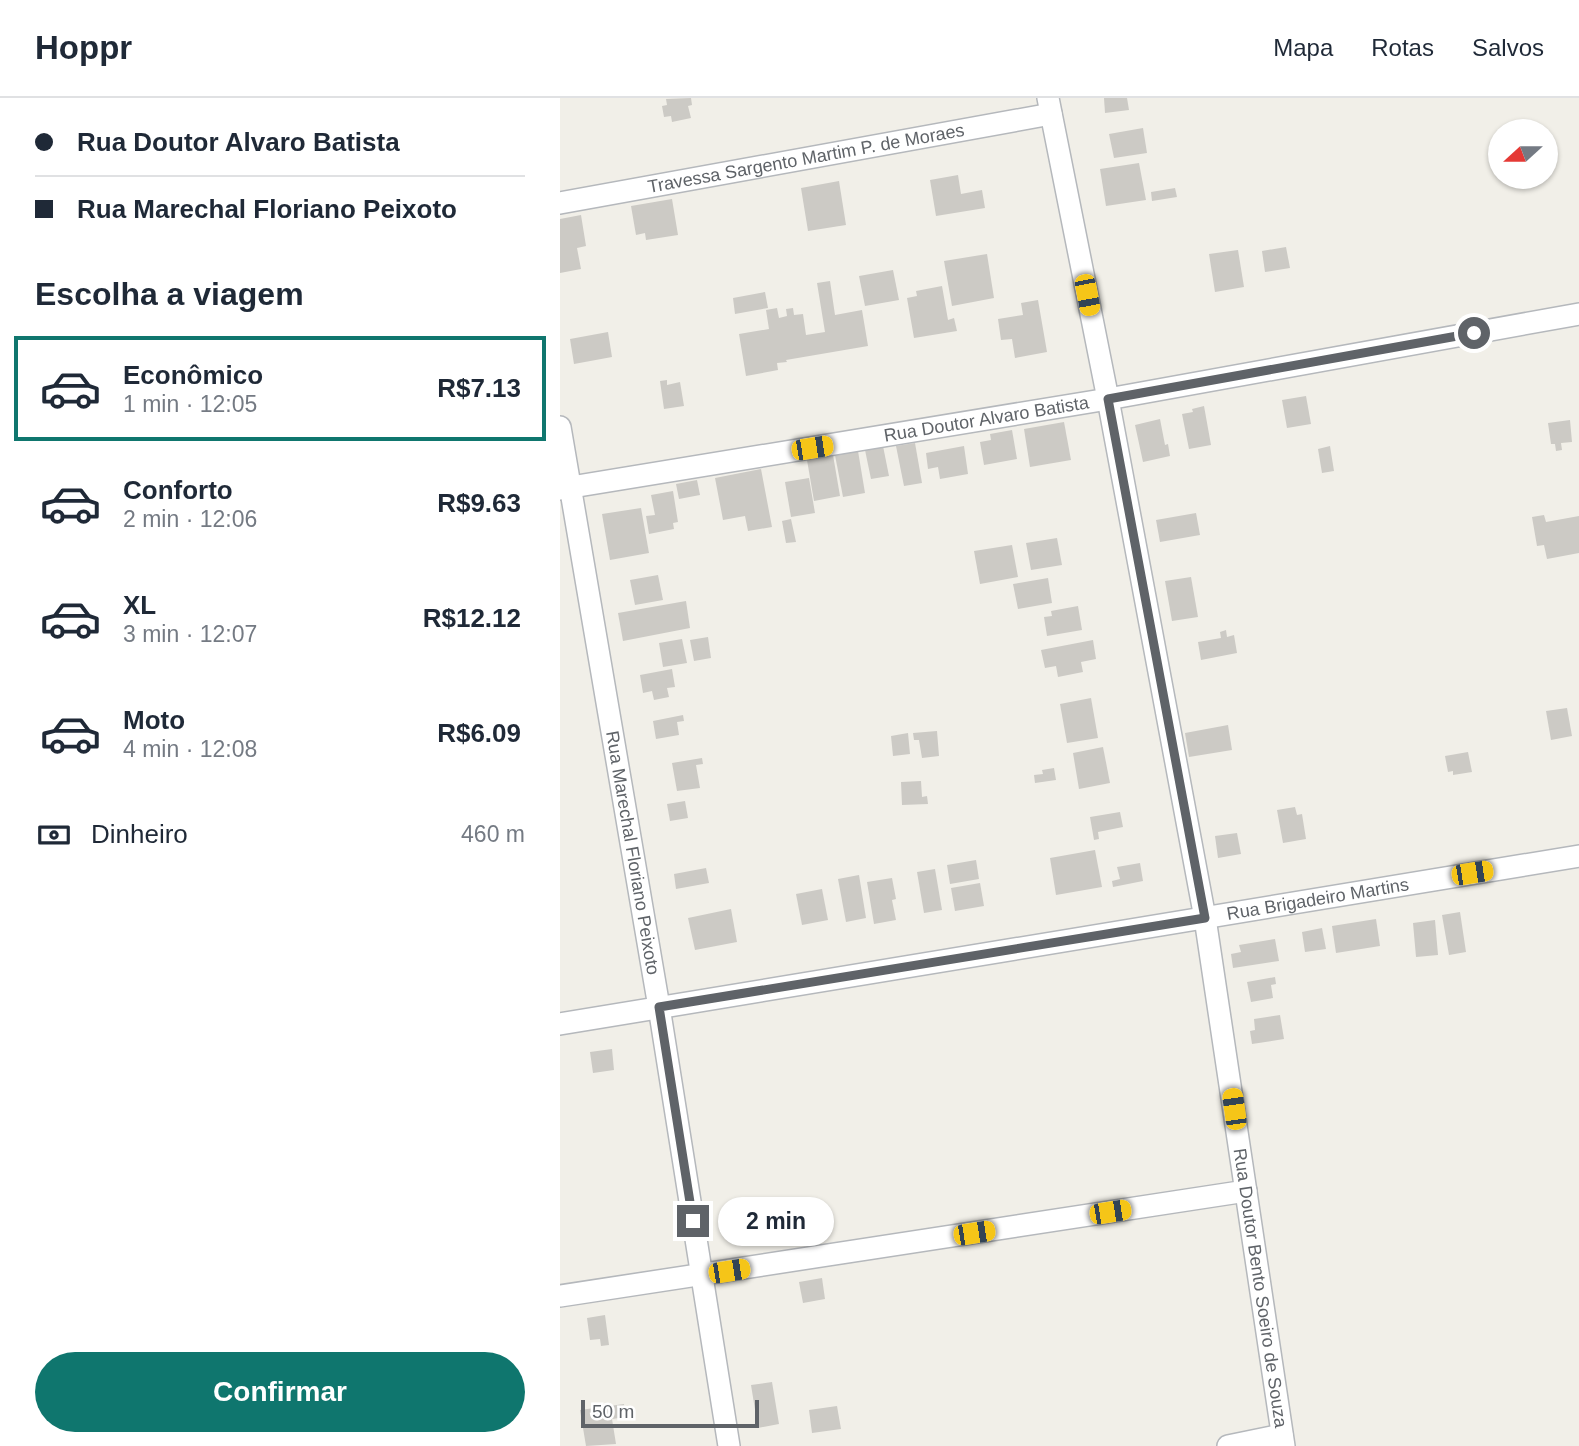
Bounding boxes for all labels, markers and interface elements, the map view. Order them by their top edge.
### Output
text: Hoppr [35,29,132,66]
text: Mapa [1273,34,1333,61]
text: Rotas [1371,34,1434,61]
text: Salvos [1472,34,1544,61]
north arrow [1488,119,1558,189]
map controls [1488,119,1558,189]
street label: Travessa Sargento Martim P. de Moraes [646,120,966,197]
text: Rua Doutor Alvaro Batista [77,127,400,157]
text: Rua Marechal Floriano Peixoto [77,194,457,224]
car [1073,272,1102,318]
text: Escolha a viagem [35,276,304,312]
route start [1458,317,1490,349]
icon: car [39,357,102,420]
text: Econômico [123,360,263,390]
text: R$7.13 [437,373,521,403]
text: 1 min · 12:05 [123,391,257,417]
street label: Rua Doutor Alvaro Batista [882,392,1091,446]
car [790,434,835,462]
icon: car [39,472,102,535]
text: Conforto [123,475,233,505]
text: R$9.63 [437,488,521,518]
text: 2 min · 12:06 [123,506,257,532]
icon: car [39,587,102,650]
text: XL [123,590,156,620]
text: R$12.12 [423,603,521,633]
text: 3 min · 12:07 [123,621,257,647]
icon: car [39,702,102,765]
text: Moto [123,705,185,735]
text: R$6.09 [437,718,521,748]
street label: Rua Marechal Floriano Peixoto [602,729,663,976]
text: 4 min · 12:08 [123,736,257,762]
icon: cash [35,816,73,854]
text: Dinheiro [91,819,188,849]
text: 460 m [461,821,525,847]
car [1450,859,1495,887]
street label: Rua Brigadeiro Martins [1225,874,1410,924]
car [1221,1087,1248,1131]
street label: Rua Doutor Bento Soeiro de Souza [1230,1147,1291,1430]
callout: 2 min [718,1196,833,1246]
car [1088,1198,1133,1226]
route end [677,1205,709,1237]
text: 2 min [746,1208,806,1234]
car [952,1219,997,1247]
car [707,1257,752,1285]
button: Confirmar [35,1352,525,1432]
scale bar [581,1397,760,1429]
text: 50 m [592,1401,634,1422]

